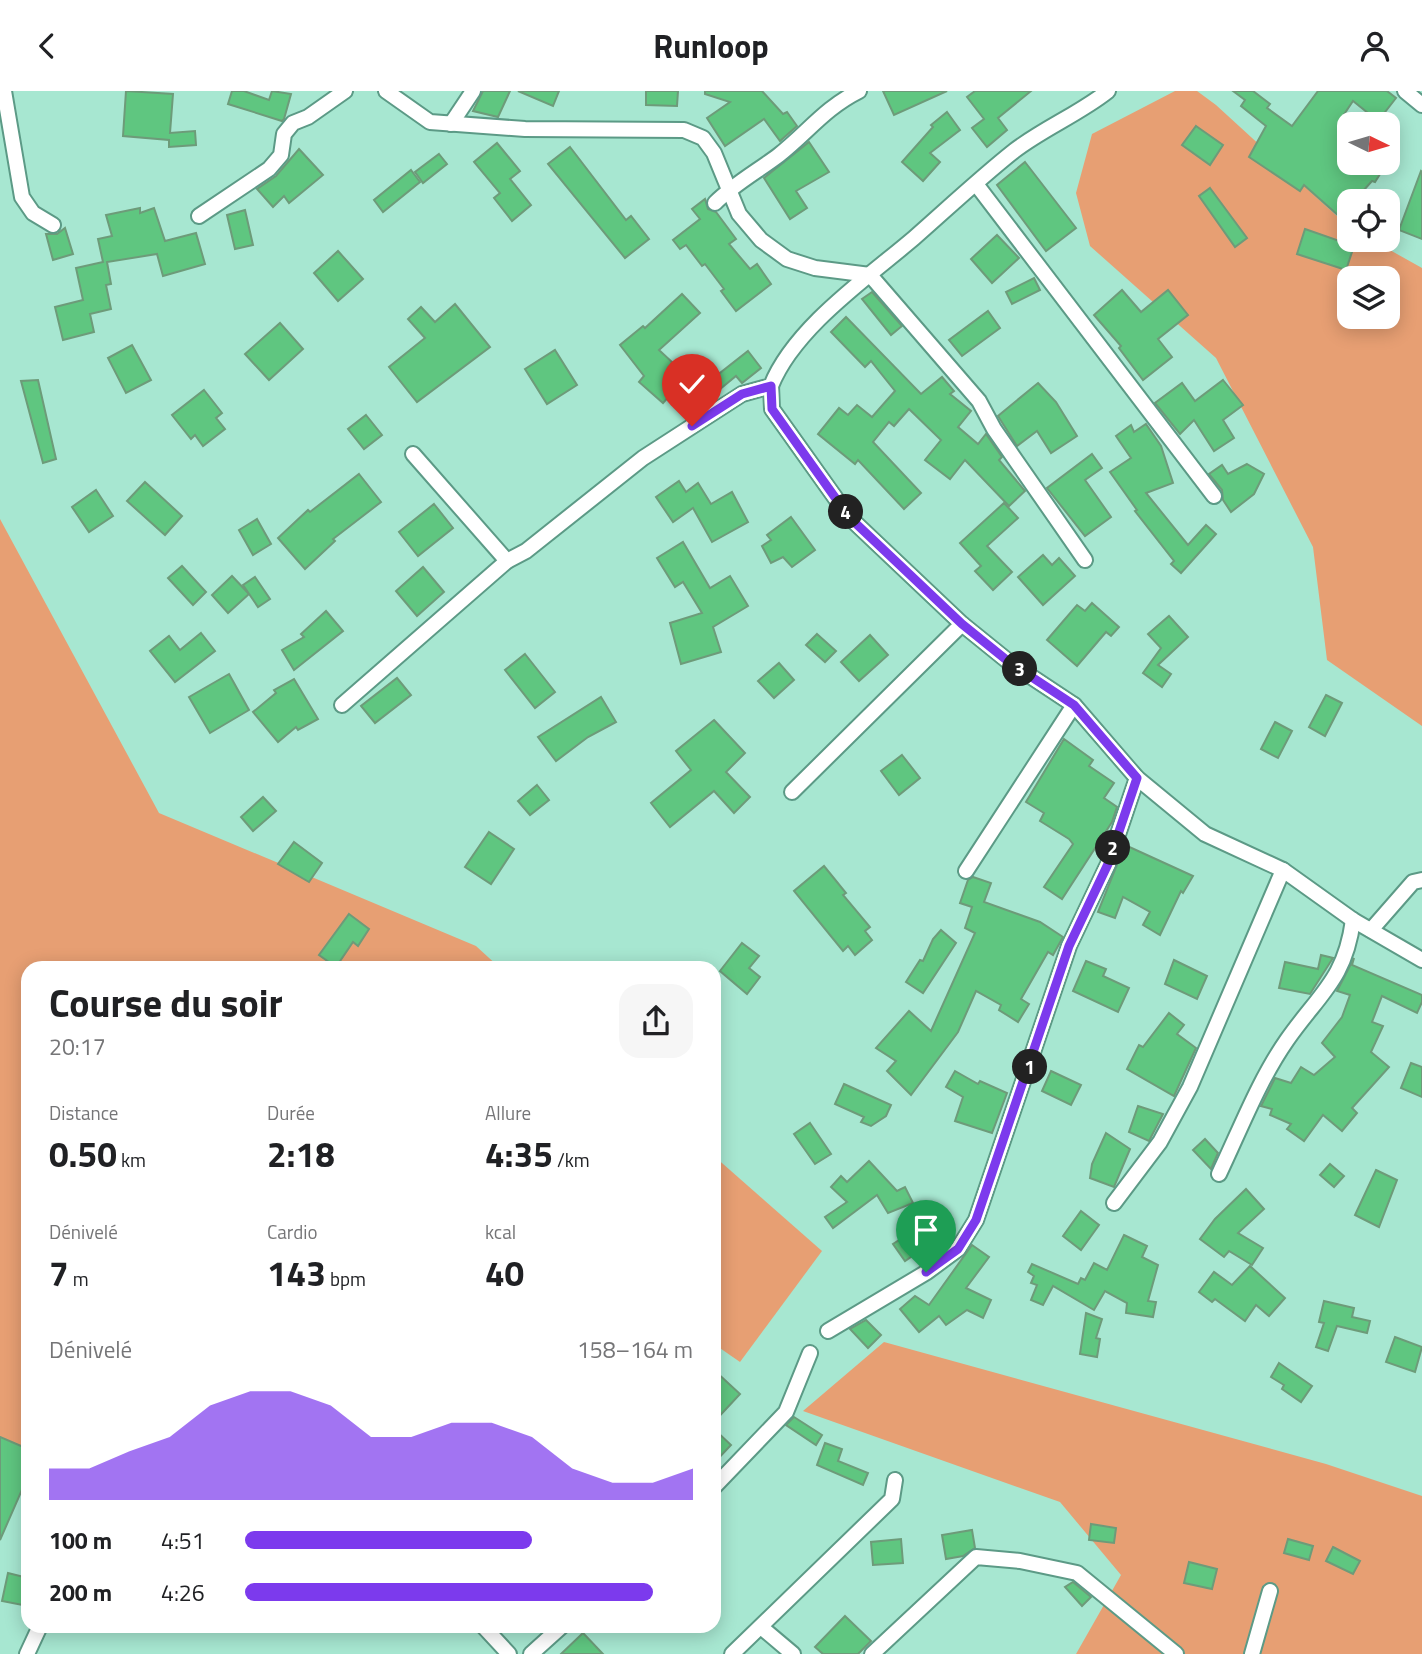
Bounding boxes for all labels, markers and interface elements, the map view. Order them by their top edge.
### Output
text: Runloop [653,22,769,70]
icon: back [28,27,66,65]
icon: person [1356,27,1394,65]
north arrow [1337,112,1400,175]
map controls [1337,112,1400,329]
button: locate [1337,189,1400,252]
button: layers [1337,266,1400,329]
pin [662,354,722,426]
icon: check [673,365,711,403]
pin: 4 [828,495,864,529]
text: 4 [840,497,851,526]
pin: 3 [1002,651,1038,687]
text: 3 [1014,654,1025,683]
pin: 2 [1096,831,1130,865]
text: 2 [1107,833,1118,862]
text: Course du soir [49,974,283,1032]
button: share [619,984,693,1058]
text: 20:17 [49,1029,106,1064]
pin: 1 [1012,1049,1048,1084]
text: 1 [1024,1052,1035,1081]
text: Distance [49,1098,118,1127]
text: Durée [267,1098,315,1127]
text: Allure [485,1098,531,1127]
text: 0.50 [49,1127,117,1181]
text: 2:18 [267,1127,335,1181]
text: 4:35 [485,1127,553,1181]
text: km [117,1145,146,1174]
text: /km [553,1145,590,1174]
pin [896,1200,956,1272]
icon: arrive [907,1211,945,1249]
text: Dénivelé [49,1217,118,1246]
text: Cardio [267,1217,317,1246]
text: kcal [485,1217,516,1246]
text: 7 [49,1246,69,1300]
text: 143 [267,1246,326,1300]
text: 40 [485,1246,524,1300]
text: m [69,1264,89,1293]
text: bpm [326,1264,366,1293]
text: Dénivelé [49,1332,132,1367]
text: 158–164 m [577,1332,693,1367]
text: 100 m [49,1523,112,1558]
text: 4:51 [161,1523,205,1558]
text: 200 m [49,1575,112,1610]
text: 4:26 [161,1575,205,1610]

